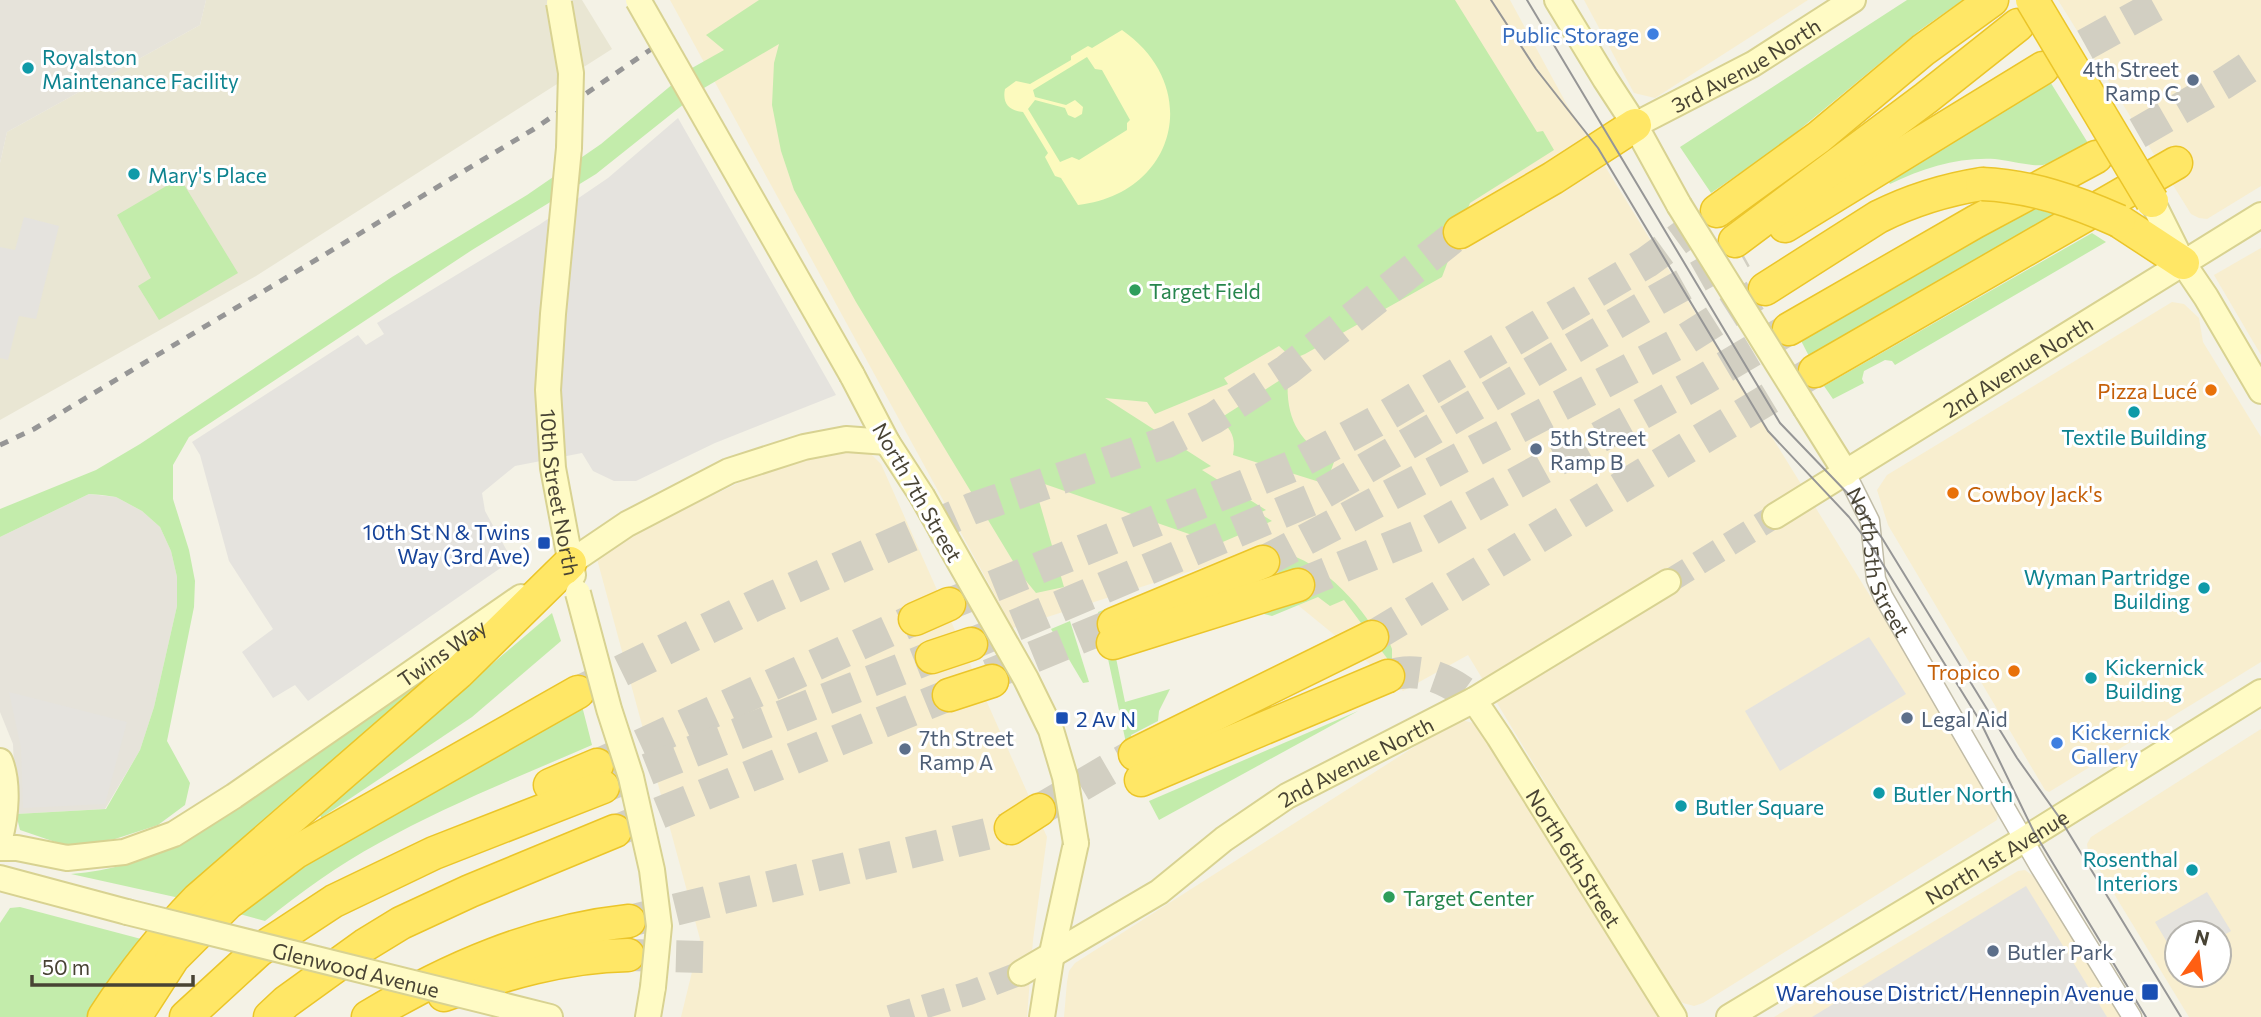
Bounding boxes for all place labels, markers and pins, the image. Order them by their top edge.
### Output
place label: Public Storage [1502,22,1639,47]
marker: Public Storage [1645,26,1661,42]
place label: Royalston Maintenance Facility [42,44,239,93]
place label: 4th Street Ramp C [2082,56,2179,105]
marker: Royalston Maintenance Facility [20,60,36,76]
marker: 4th Street Ramp C [2185,72,2201,88]
place label: Mary's Place [148,162,267,187]
marker: Mary's Place [126,166,142,182]
place label: Target Field [1149,278,1261,303]
marker: Target Field [1127,282,1143,298]
place label: Pizza Lucé [2097,378,2197,403]
marker: Pizza Lucé [2203,382,2219,398]
marker: Textile Building [2126,404,2142,420]
place label: Textile Building [2061,424,2207,449]
place label: 5th Street Ramp B [1550,425,1646,474]
marker: 5th Street Ramp B [1528,441,1544,457]
place label: Cowboy Jack's [1967,481,2103,506]
marker: Cowboy Jack's [1945,485,1961,501]
place label: 10th St N & Twins Way (3rd Ave) [363,519,530,568]
marker: 10th St N & Twins Way (3rd Ave) [536,535,552,551]
place label: Wyman Partridge Building [2024,564,2190,613]
marker: Wyman Partridge Building [2196,580,2212,596]
place label: Kickernick Building [2105,654,2204,703]
place label: Tropico [1927,659,2000,684]
marker: Tropico [2006,663,2022,679]
marker: Kickernick Building [2083,670,2099,686]
place label: 2 Av N [1076,706,1136,731]
place label: Legal Aid [1921,706,2008,731]
marker: 2 Av N [1054,710,1070,726]
marker: Legal Aid [1899,710,1915,726]
place label: Kickernick Gallery [2071,719,2170,768]
place label: 7th Street Ramp A [919,725,1014,774]
marker: Kickernick Gallery [2049,735,2065,751]
marker: 7th Street Ramp A [897,741,913,757]
place label: Butler North [1893,781,2013,806]
marker: Butler North [1871,785,1887,801]
place label: Butler Square [1695,794,1824,819]
marker: Butler Square [1673,798,1689,814]
place label: Rosenthal Interiors [2083,846,2178,895]
marker: Rosenthal Interiors [2184,862,2200,878]
place label: Target Center [1403,885,1534,910]
marker: Target Center [1381,889,1397,905]
place label: Butler Park [2007,939,2114,964]
marker: Butler Park [1985,943,2001,959]
place label: Warehouse District/Hennepin Avenue [1776,980,2134,1005]
marker: Warehouse District/Hennepin Avenue [2140,982,2160,1002]

